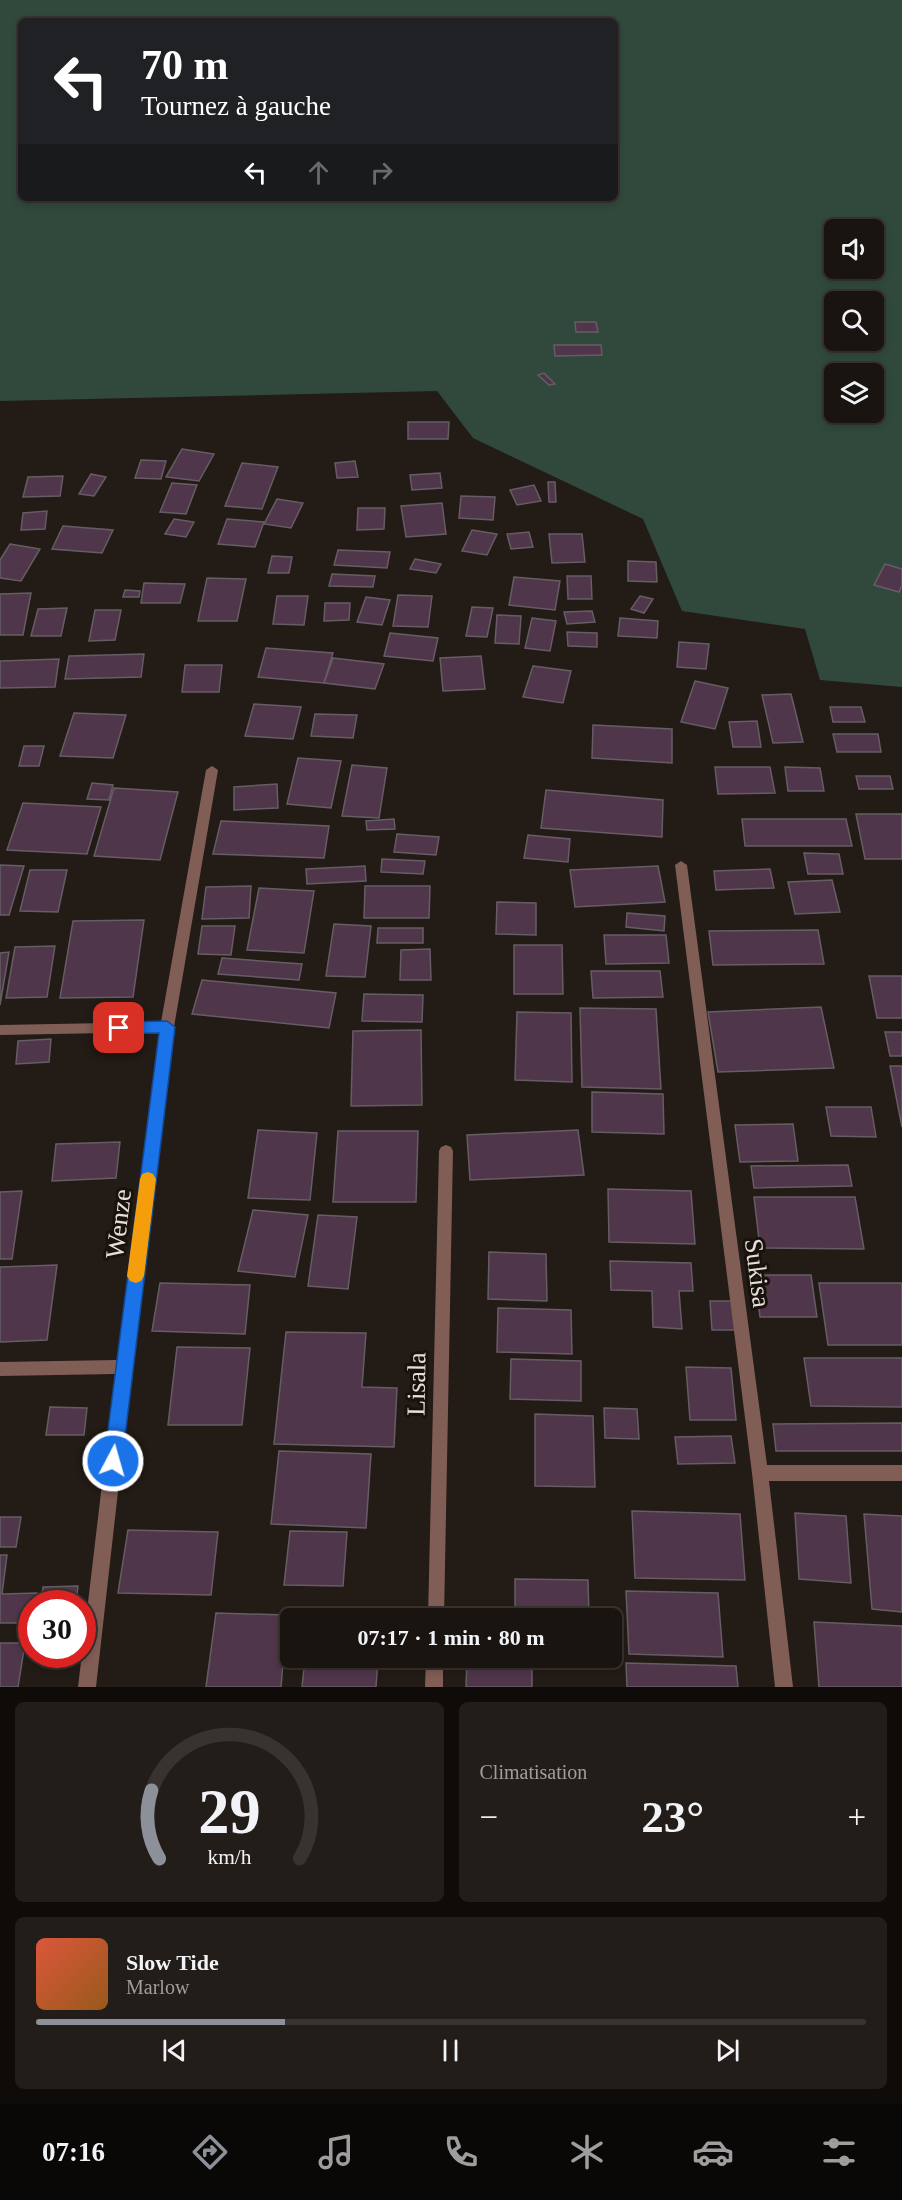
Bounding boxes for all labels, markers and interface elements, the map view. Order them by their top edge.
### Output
icon: left [42,42,120,120]
text: 70 m [141,42,229,88]
text: Tournez à gauche [141,91,331,121]
icon: left [239,156,272,189]
icon: ahead [302,156,335,189]
icon: right [365,156,398,189]
map controls [824,219,884,423]
button: sound [824,219,884,279]
button: search [824,291,884,351]
button: layers [824,363,884,423]
pin [93,1002,144,1053]
icon: arrive [102,1011,135,1044]
street label: Wenze [100,1188,137,1261]
street label: Sukisa [739,1237,776,1310]
street label: Lisala [401,1352,432,1416]
position arrow [81,1429,145,1493]
speed limit sign: 30 [18,1590,96,1668]
text: 07:17 · 1 min · 80 m [358,1625,545,1650]
text: Climatisation [480,1761,587,1783]
text: 29 [198,1777,260,1846]
text: 23° [641,1792,704,1842]
text: − [480,1799,498,1835]
text: + [847,1799,866,1835]
text: km/h [207,1845,252,1869]
text: Slow Tide [126,1950,219,1975]
text: Marlow [126,1976,189,1998]
icon: previous [158,2034,191,2067]
icon: pause [434,2034,467,2067]
icon: next [711,2034,744,2067]
icon: directions [189,2131,231,2173]
icon: music [315,2131,357,2173]
icon: phone [440,2131,482,2173]
icon: climate [566,2131,608,2173]
icon: car [692,2131,734,2173]
icon: filters [818,2131,860,2173]
text: 07:16 [42,2137,105,2167]

